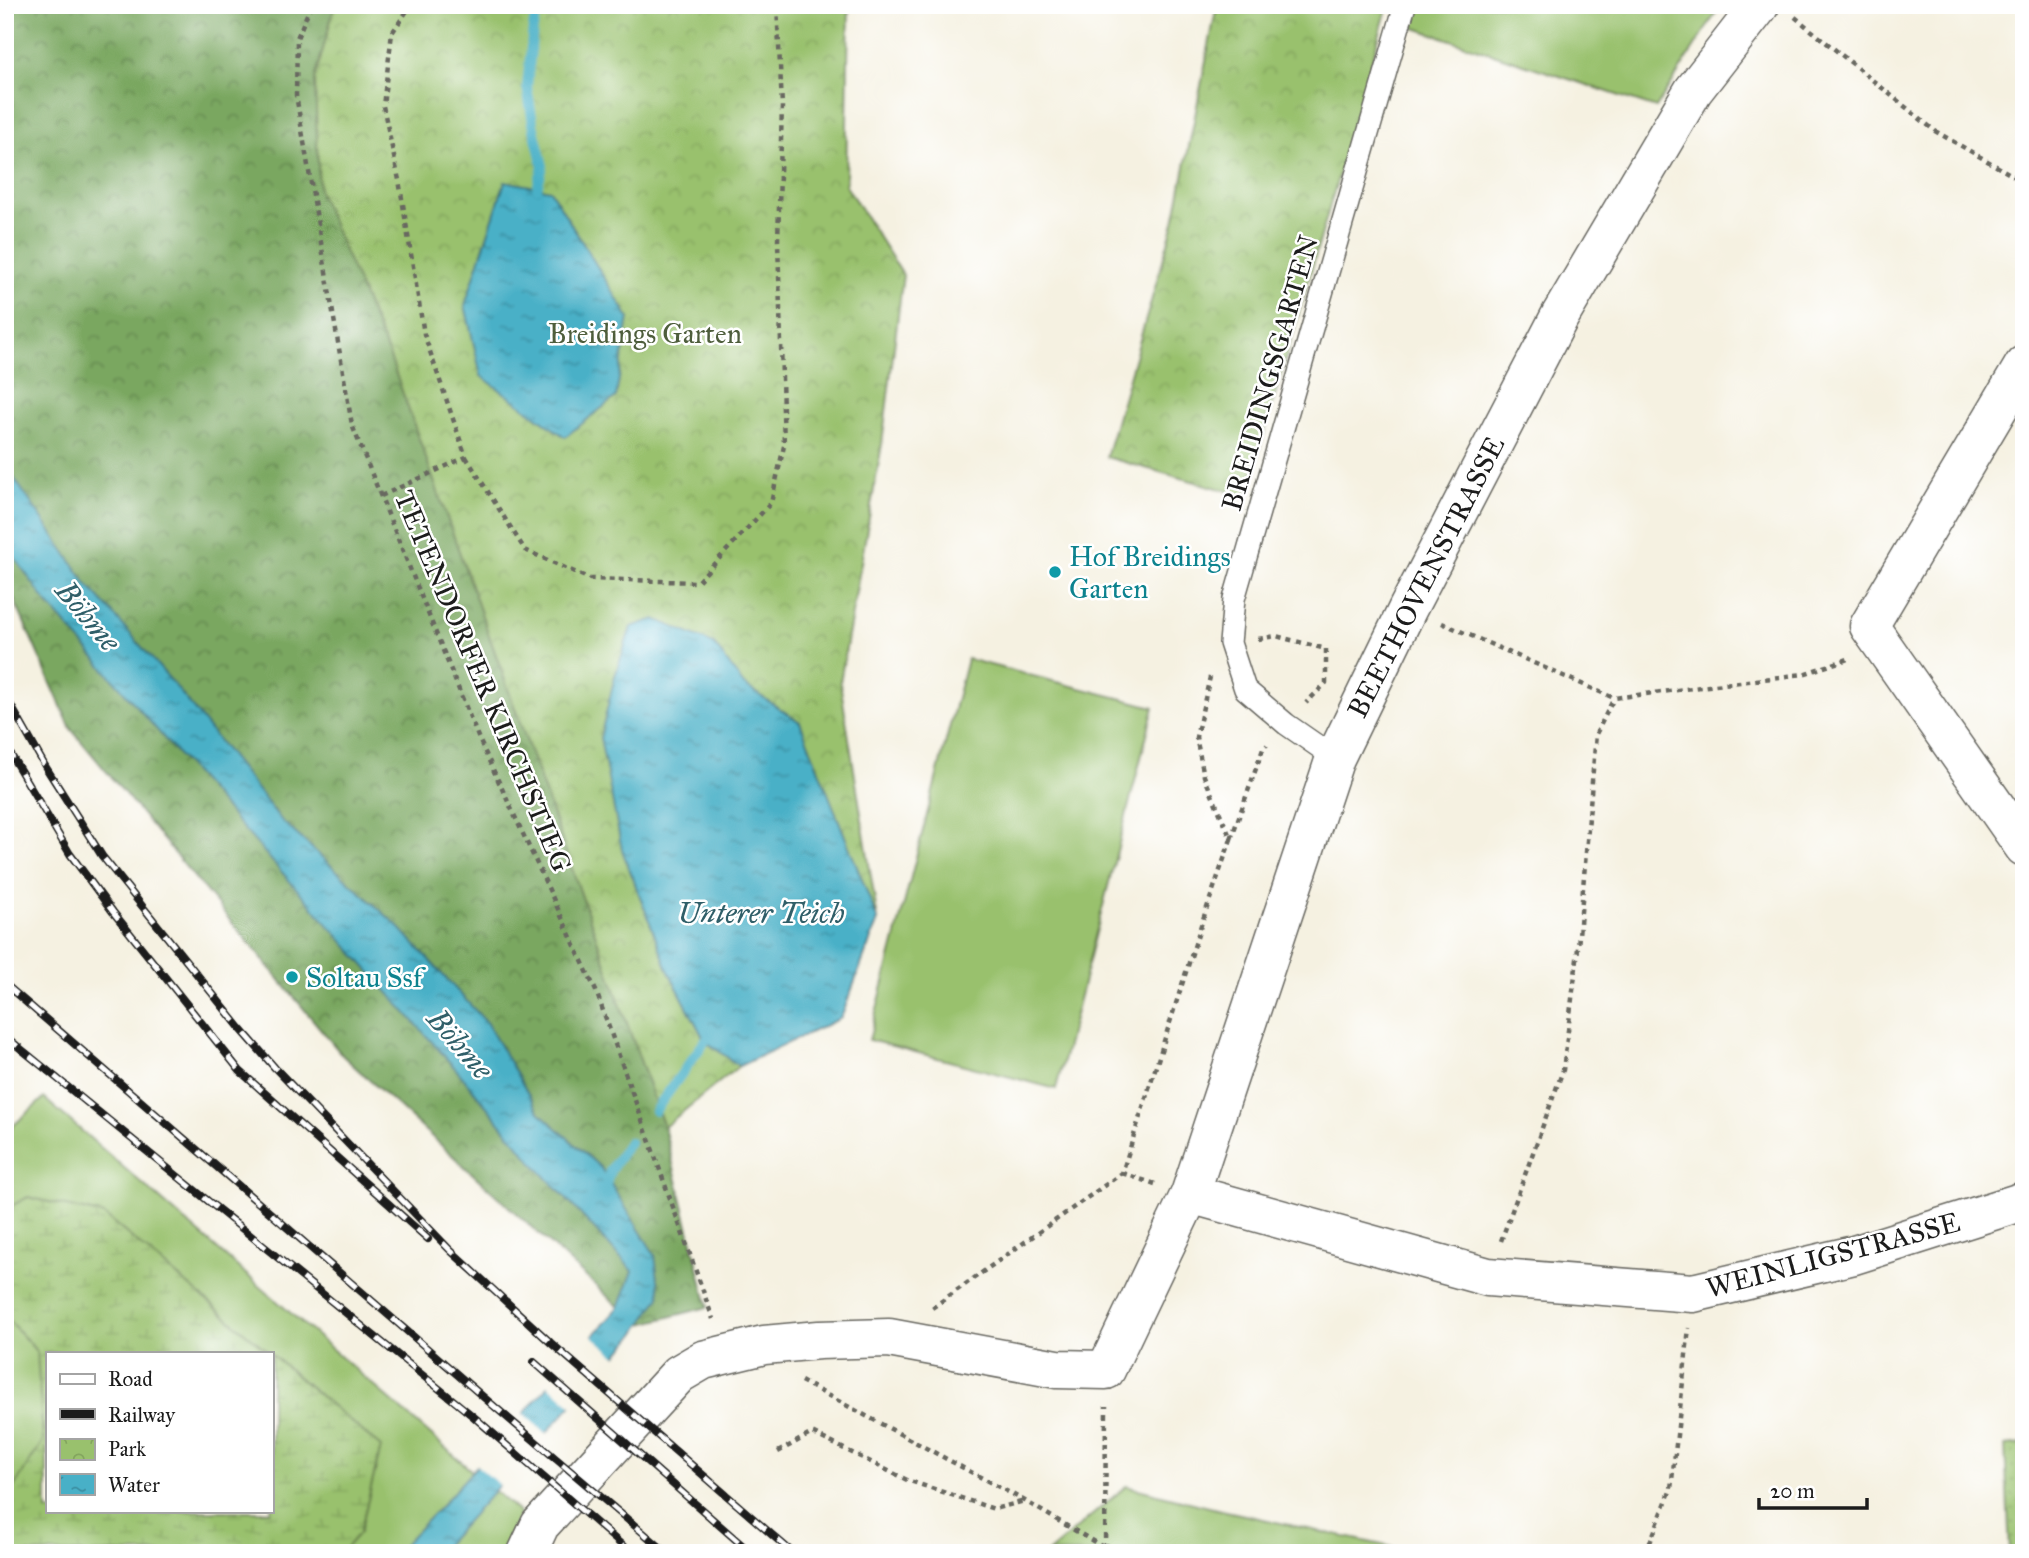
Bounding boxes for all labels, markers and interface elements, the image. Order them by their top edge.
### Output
street label: BREIDINGSGARTEN [1214,231,1326,515]
park label: Breidings Garten [548,316,742,351]
street label: BEETHOVENSTRASSE [1340,430,1512,724]
street label: TETENDORFER KIRCHSTIEG [387,485,579,877]
place label: Hof Breidings Garten [1069,539,1231,606]
marker: Hof Breidings Garten [1047,564,1063,580]
water label: Böhme [47,572,129,659]
water label: Unterer Teich [677,895,845,931]
place label: Soltau Ssf [306,960,427,995]
marker: Soltau Ssf [284,969,300,985]
water label: Böhme [418,1000,501,1087]
street label: WEINLIGSTRASSE [1702,1204,1964,1306]
legend [46,1352,273,1512]
text: Road [108,1366,153,1392]
text: Railway [108,1402,176,1428]
text: Park [108,1436,146,1462]
scale bar [1759,1467,1868,1511]
text: Water [108,1472,160,1498]
text: 20 m [1770,1478,1815,1504]

